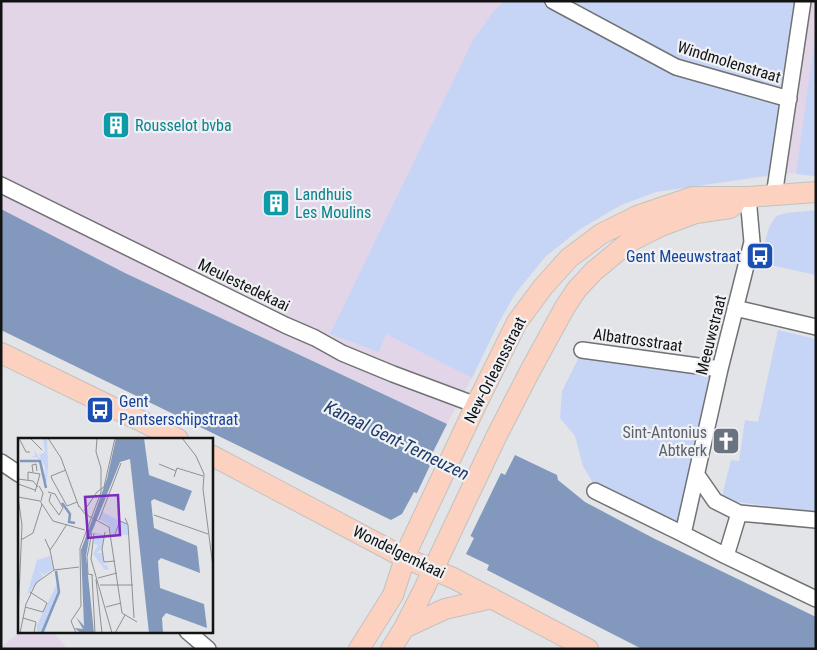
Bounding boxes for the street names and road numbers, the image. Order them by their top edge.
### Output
street label: Windmolenstraat [675,37,783,87]
street label: Meulestedekaai [195,255,293,315]
street label: Meeuwstraat [692,293,730,377]
street label: New-Orleansstraat [460,313,530,426]
street label: Albatrosstraat [592,324,684,356]
street label: Wondelgemkaai [350,521,448,583]

